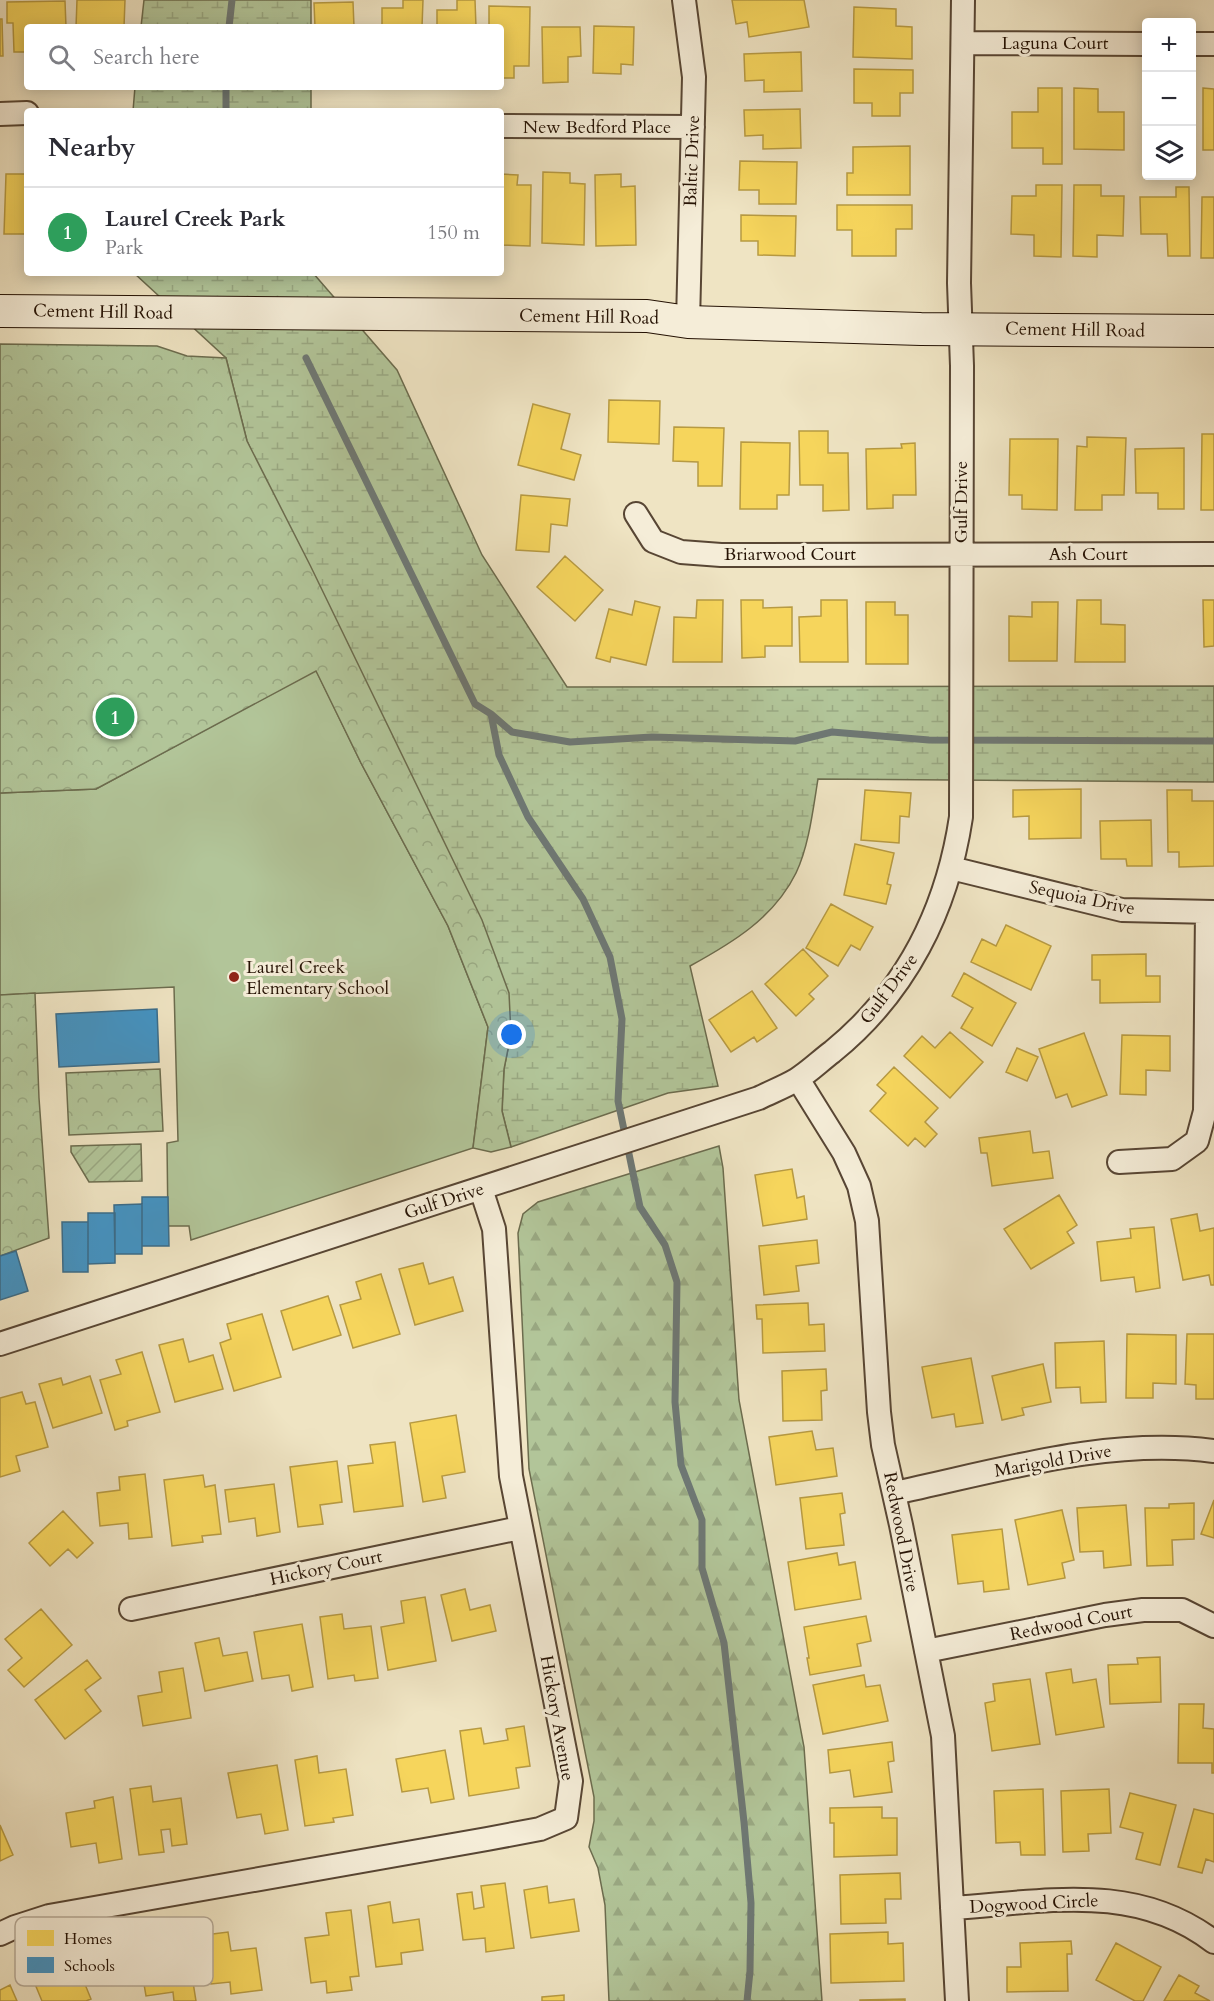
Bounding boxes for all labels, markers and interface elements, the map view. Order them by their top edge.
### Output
map controls [1142,18,1196,180]
button: + [1142,18,1196,72]
search box [24,24,504,90]
street label: Laguna Court [1001,31,1109,56]
icon: search [45,41,78,74]
text: Search here [93,42,200,72]
button: − [1142,72,1196,126]
street label: New Bedford Place [523,115,671,140]
street label: Baltic Drive [678,115,706,207]
button: layers [1142,126,1196,180]
text: Nearby [48,130,136,165]
text: Laurel Creek Park [105,204,285,234]
text: 1 [62,219,73,246]
text: 150 m [427,219,480,246]
text: Park [105,234,143,261]
street label: Cement Hill Road [33,298,173,326]
street label: Cement Hill Road [519,303,659,331]
street label: Cement Hill Road [1005,316,1145,344]
street label: Gulf Drive [949,461,974,543]
street label: Briarwood Court [724,542,856,567]
street label: Ash Court [1048,542,1128,567]
pin: 1 [96,694,134,740]
street label: Sequoia Drive [1027,875,1137,921]
street label: Gulf Drive [854,949,924,1029]
place label: Laurel Creek Elementary School [246,955,389,1001]
marker: Laurel Creek Elementary School [227,970,241,984]
your location [497,1020,526,1049]
street label: Gulf Drive [401,1176,487,1226]
street label: Marigold Drive [992,1438,1114,1484]
street label: Redwood Drive [877,1470,925,1594]
street label: Hickory Court [268,1544,385,1592]
street label: Redwood Court [1008,1599,1135,1647]
street label: Hickory Avenue [534,1653,580,1783]
street label: Dogwood Circle [969,1888,1099,1920]
legend [15,1917,213,1986]
text: Homes [64,1928,112,1950]
text: Schools [64,1955,115,1977]

